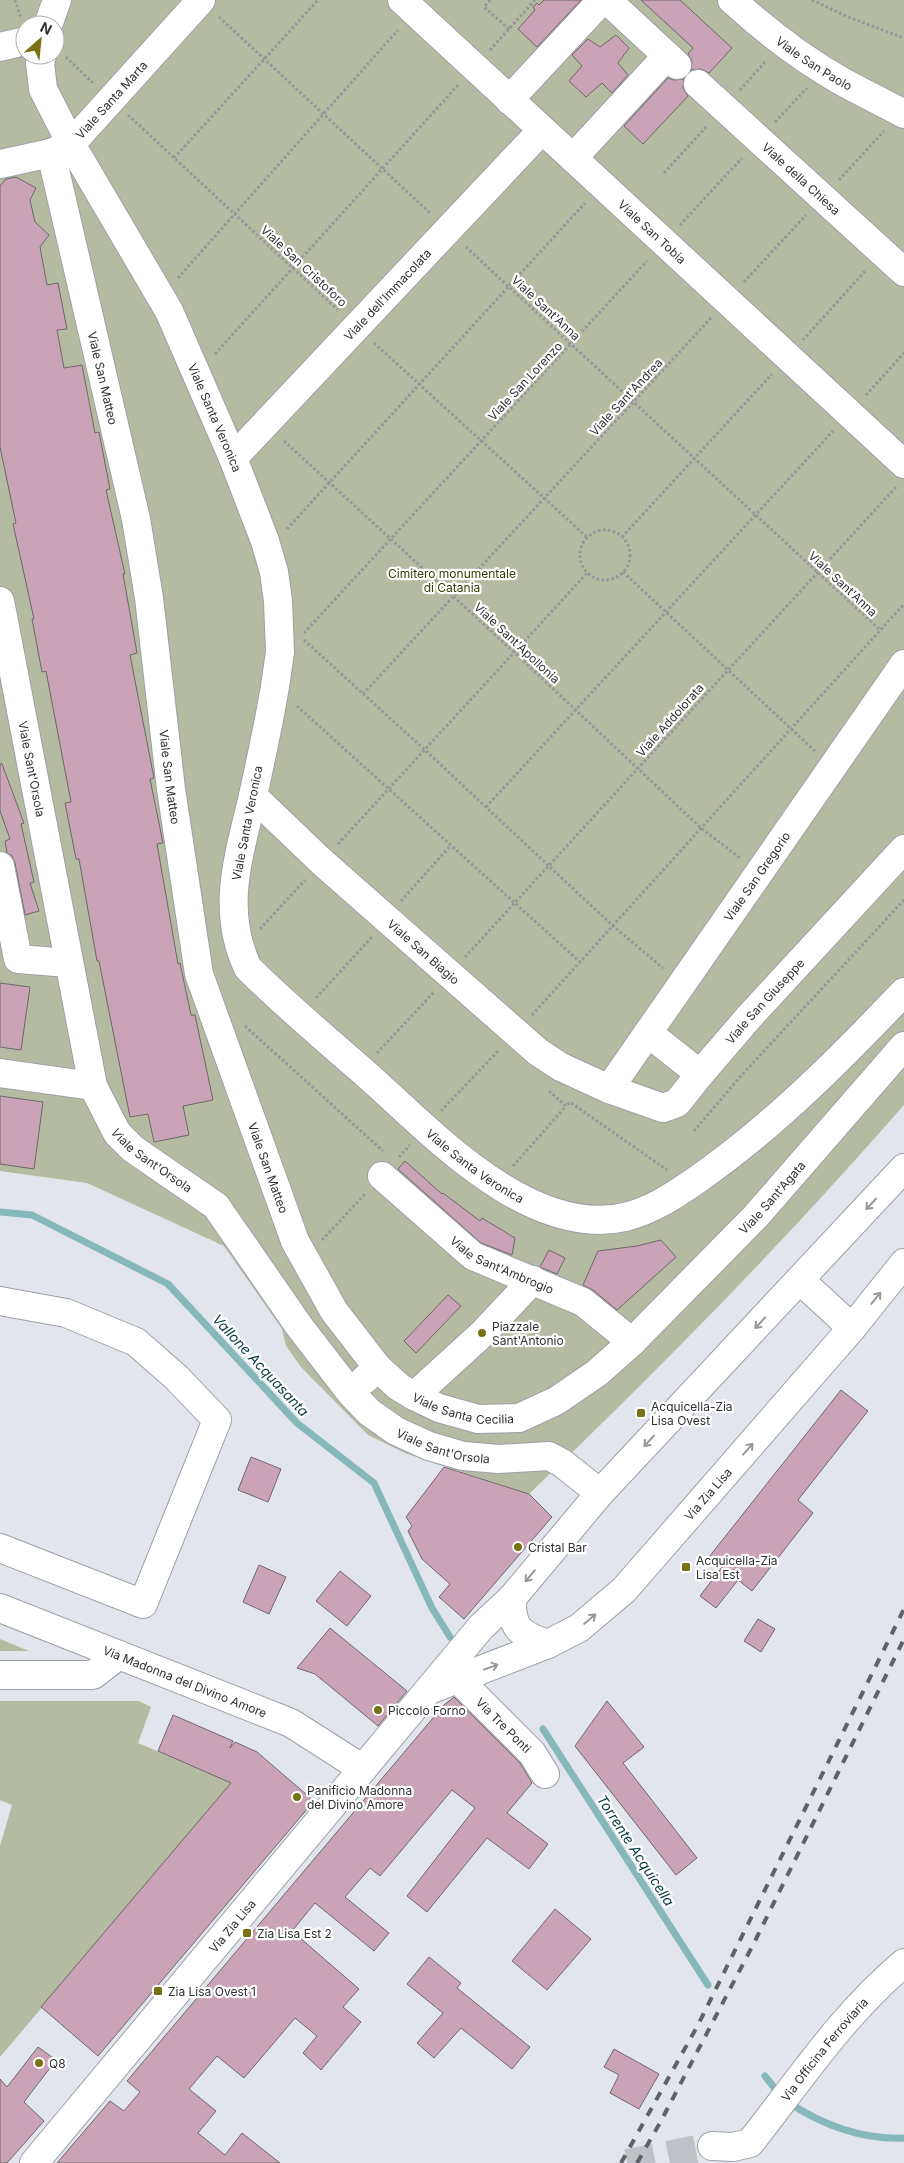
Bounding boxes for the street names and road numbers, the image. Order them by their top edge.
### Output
street label: Viale San Paolo [773,33,855,93]
street label: Viale Santa Marta [72,57,150,142]
street label: Viale della Chiesa [759,139,844,218]
street label: Viale San Tobia [615,196,690,267]
street label: Viale San Cristoforo [258,222,350,310]
street label: Viale dell'Immacolata [341,245,434,343]
street label: Viale Sant'Anna [509,272,583,344]
street label: Viale San Matteo [85,330,121,426]
street label: Viale San Lorenzo [485,339,565,423]
street label: Viale Sant'Andrea [586,355,666,439]
street label: Viale Santa Veronica [185,361,245,474]
street label: Viale Sant'Anna [806,548,880,620]
street label: Viale Sant'Apollonia [471,599,563,687]
street label: Viale Addolorata [633,680,707,760]
street label: Viale Sant'Orsola [16,720,49,818]
street label: Viale San Matteo [157,729,184,825]
street label: Viale Santa Veronica [229,764,265,882]
street label: Viale San Gregorio [720,828,793,924]
street label: Viale San Biagio [385,916,463,987]
street label: Viale San Giuseppe [722,955,807,1047]
street label: Viale San Matteo [245,1120,292,1215]
street label: Viale Santa Veronica [423,1125,527,1206]
street label: Viale Sant'Orsola [108,1126,195,1195]
street label: Viale Sant'Agata [735,1158,808,1237]
street label: Viale Sant'Ambrogio [447,1232,556,1297]
street label: Viale Santa Cecilia [410,1389,514,1427]
street label: Viale Sant'Orsola [394,1425,491,1466]
street label: Via Zia Lisa [681,1464,735,1523]
street label: Via Madonna del Divino Amore [101,1642,269,1720]
street label: Via Tre Ponti [473,1694,535,1756]
street label: Via Zia Lisa [205,1896,258,1955]
street label: Via Officina Ferroviaria [777,1994,871,2104]

